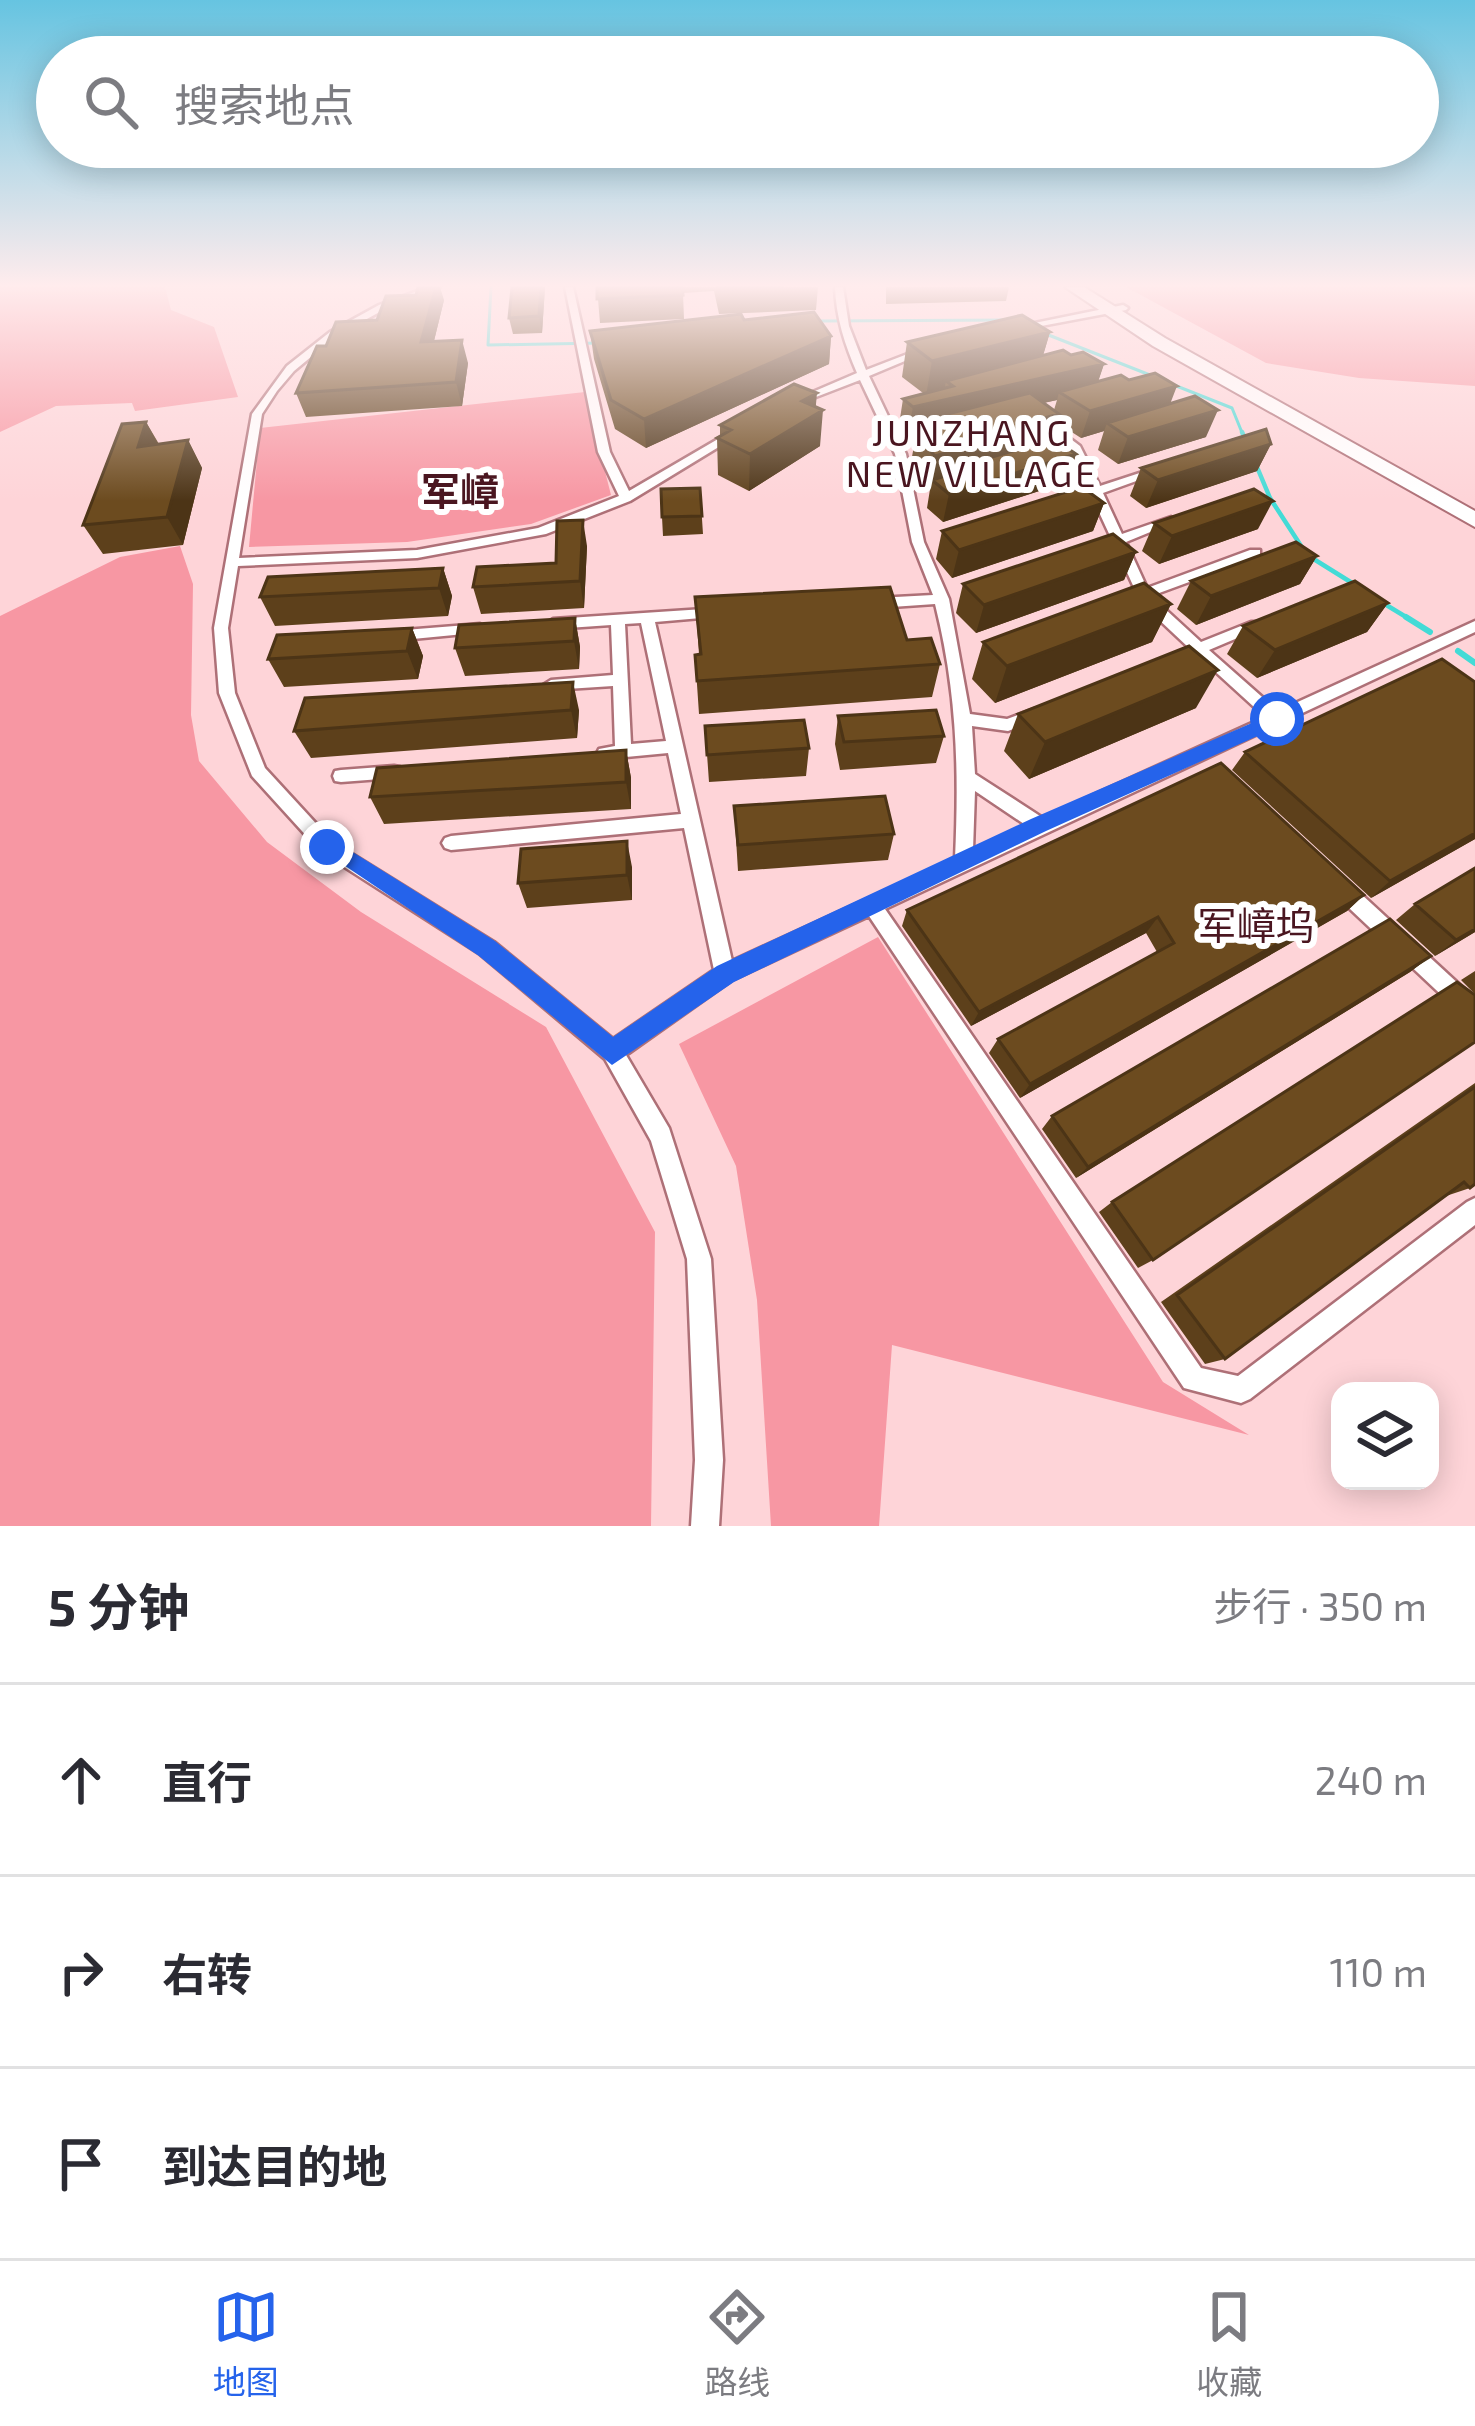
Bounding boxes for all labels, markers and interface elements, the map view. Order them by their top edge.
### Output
search box [36,36,1439,168]
icon: search [78,69,144,135]
text: 搜索地点 [174,77,354,131]
district label: JUNZHANG NEW VILLAGE [846,410,1098,494]
district label: 军嶂 [421,467,499,514]
route start [1250,692,1304,746]
route end [300,820,354,874]
district label: 军嶂坞 [1197,901,1315,948]
map controls [1331,1382,1439,1490]
button: layers [1331,1382,1439,1490]
text: 5 分钟 [48,1575,189,1636]
text: 步行 · 350 m [1213,1582,1427,1629]
icon: ahead [48,1747,114,1813]
text: 直行 [162,1754,252,1808]
text: 240 m [1315,1756,1427,1803]
icon: right [48,1939,114,2005]
text: 右转 [162,1946,252,2000]
text: 110 m [1330,1948,1427,1995]
icon: arrive [48,2131,114,2197]
text: 到达目的地 [162,2138,387,2192]
tab: 地图 [213,2284,279,2404]
tab: 路线 [704,2284,770,2404]
tab: 收藏 [1196,2284,1262,2404]

